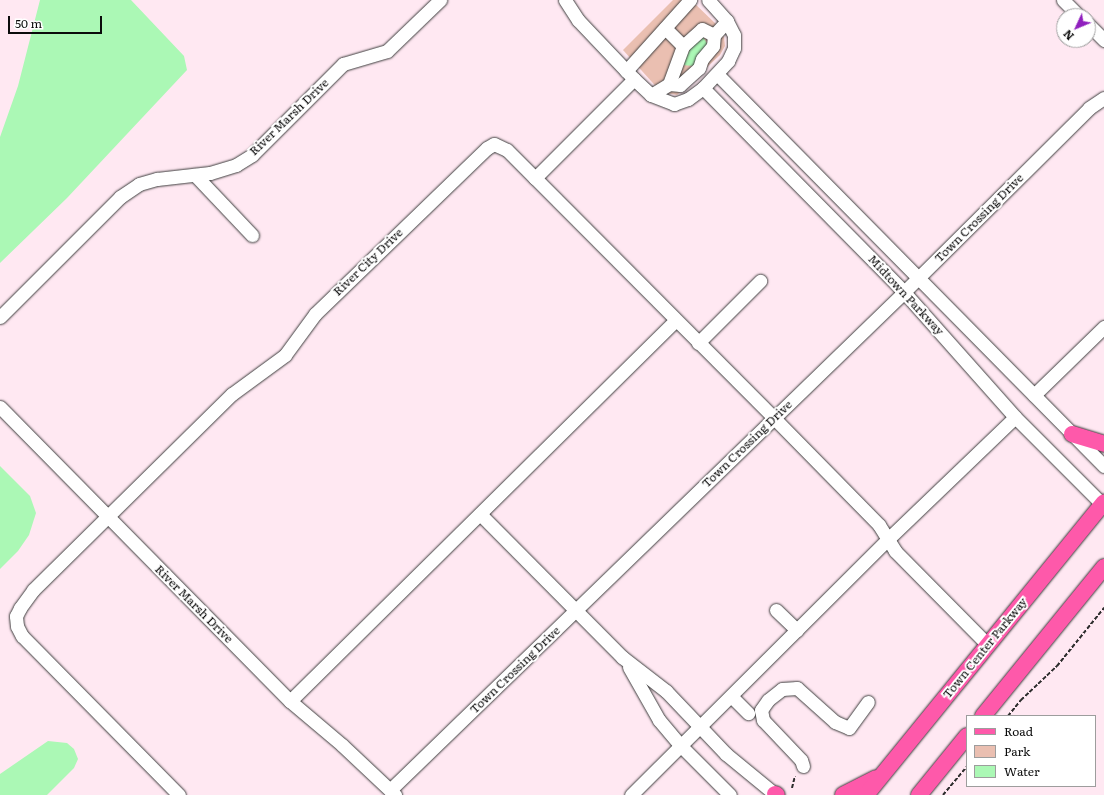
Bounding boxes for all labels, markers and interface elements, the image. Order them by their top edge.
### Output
scale bar [10,8,104,34]
north arrow [1056,8,1096,48]
text: 50 m [15,14,42,32]
text: N [1059,27,1077,45]
street label: River Marsh Drive [246,76,332,158]
street label: Town Crossing Drive [932,171,1026,265]
street label: River City Drive [330,225,406,299]
street label: Midtown Parkway [865,252,947,338]
street label: Town Crossing Drive [699,397,795,491]
street label: River Marsh Drive [152,562,236,646]
street label: Town Center Parkway [940,595,1030,701]
street label: Town Crossing Drive [467,623,563,717]
legend [966,715,1096,787]
text: Road [1004,722,1033,740]
text: Park [1004,742,1030,760]
text: Water [1004,762,1040,780]

